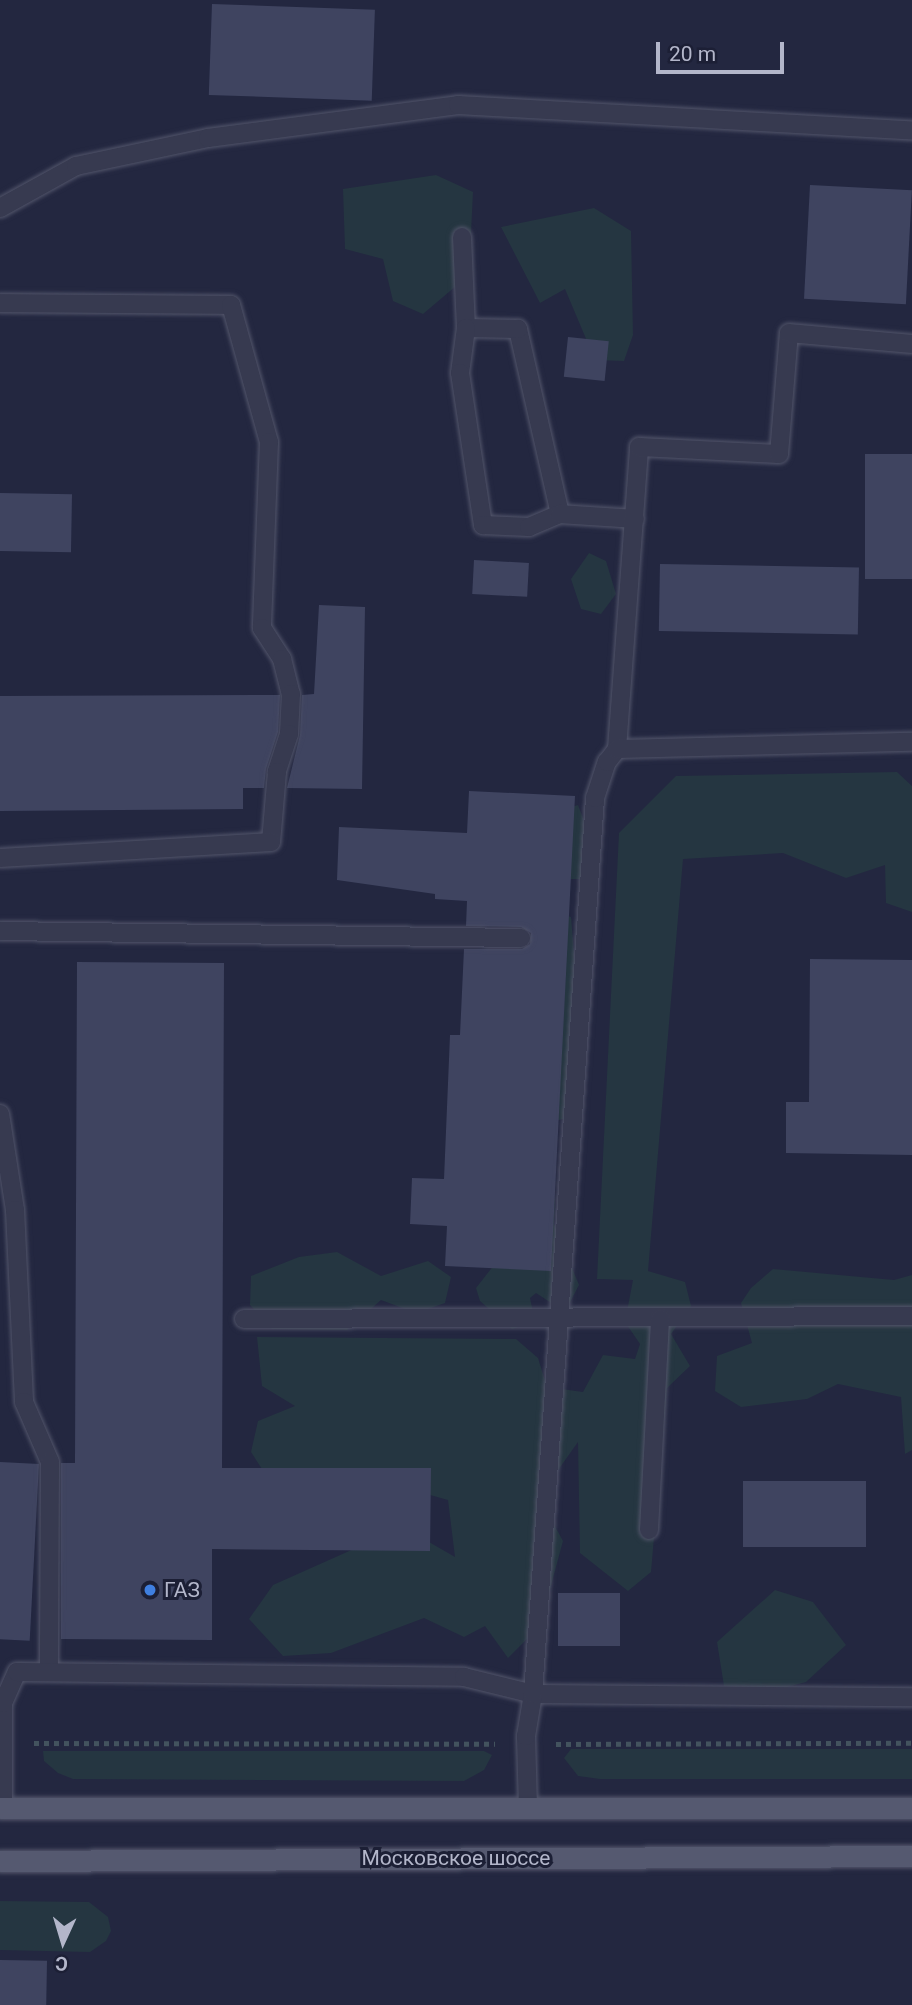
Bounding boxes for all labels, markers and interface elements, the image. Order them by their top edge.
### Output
scale bar [660,28,788,72]
text: 20 m [669,42,716,66]
place label: ГАЗ [164,1577,200,1603]
marker: ГАЗ [142,1582,158,1598]
street label: Московское шоссе [362,1845,550,1871]
north arrow [28,1907,98,1977]
text: С [54,1952,69,1975]

